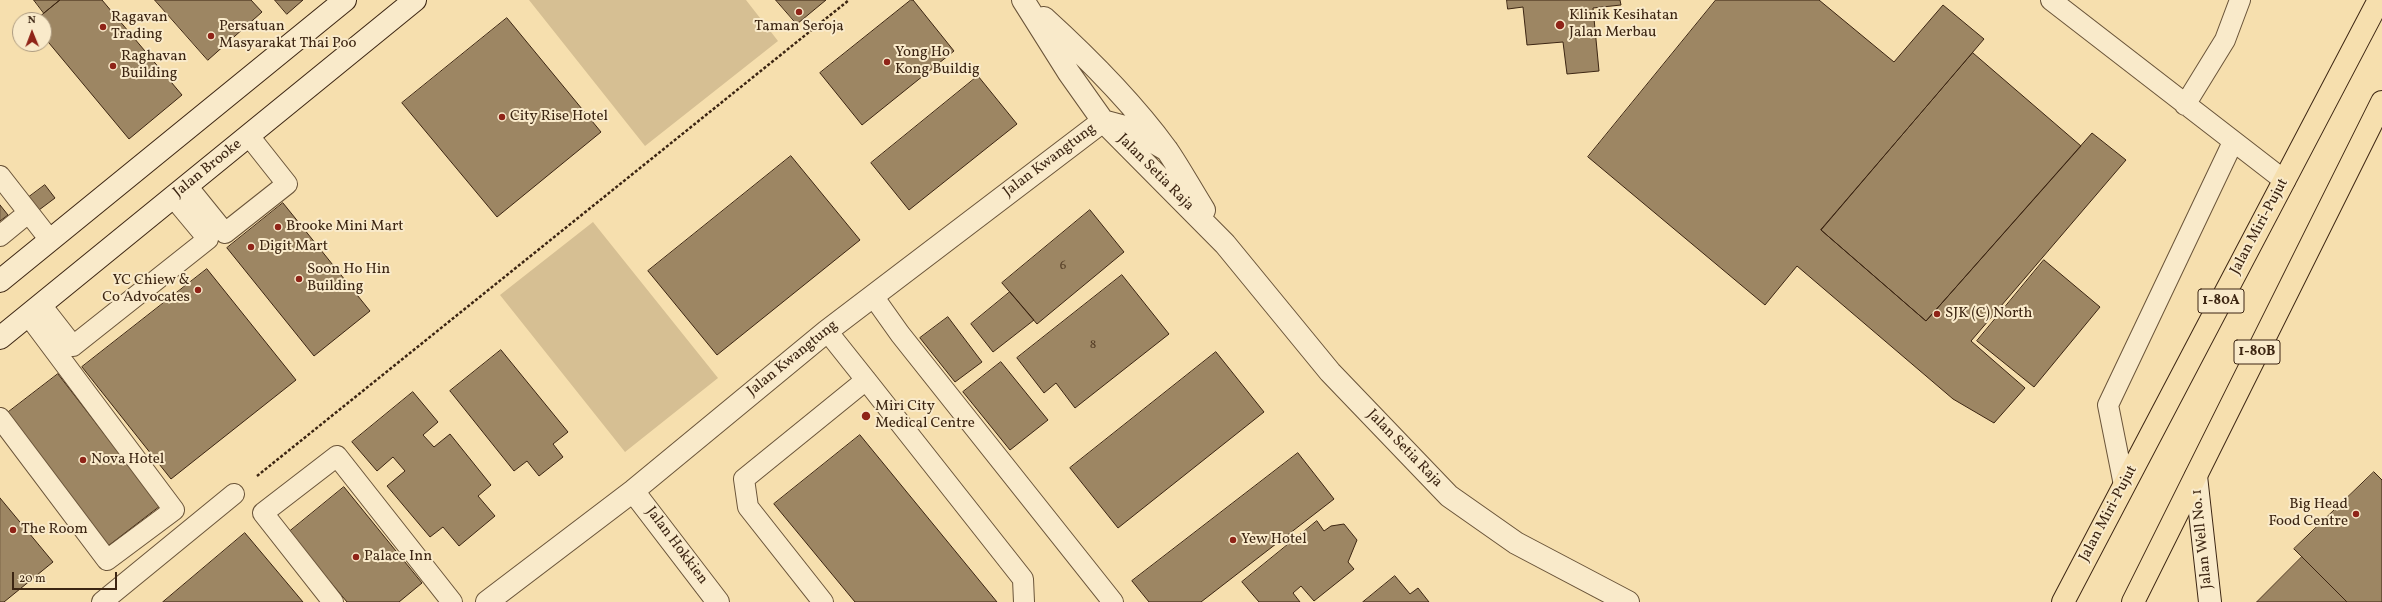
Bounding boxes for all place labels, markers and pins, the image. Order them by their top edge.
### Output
marker: Taman Seroja [794,7,804,17]
place label: Klinik Kesihatan Jalan Merbau [1569,7,1678,42]
place label: Ragavan Trading [111,9,168,44]
place label: Persatuan Masyarakat Thai Poo [219,18,356,53]
place label: Taman Seroja [754,18,844,36]
marker: Klinik Kesihatan Jalan Merbau [1554,19,1566,31]
marker: Ragavan Trading [98,22,108,32]
marker: Persatuan Masyarakat Thai Poo [206,31,216,41]
place label: Yong Ho Kong Buildig [895,44,980,79]
place label: Raghavan Building [121,48,187,83]
marker: Yong Ho Kong Buildig [882,57,892,67]
marker: Raghavan Building [108,61,118,71]
place label: City Rise Hotel [510,108,608,126]
marker: City Rise Hotel [497,112,507,122]
place label: Brooke Mini Mart [286,218,403,236]
marker: Brooke Mini Mart [273,222,283,232]
place label: Digit Mart [259,238,328,256]
marker: Digit Mart [246,242,256,252]
place label: Soon Ho Hin Building [307,261,390,296]
place label: YC Chiew & Co Advocates [102,272,190,307]
marker: Soon Ho Hin Building [294,274,304,284]
marker: YC Chiew & Co Advocates [193,285,203,295]
place label: SJK (C) North [1945,305,2033,323]
marker: SJK (C) North [1932,309,1942,319]
place label: Miri City Medical Centre [875,398,975,433]
marker: Miri City Medical Centre [860,410,872,422]
place label: Nova Hotel [91,451,164,469]
marker: Nova Hotel [78,455,88,465]
place label: Big Head Food Centre [2268,496,2348,531]
marker: Big Head Food Centre [2351,509,2361,519]
place label: The Room [21,521,88,539]
marker: The Room [8,525,18,535]
place label: Yew Hotel [1241,531,1307,549]
marker: Yew Hotel [1228,535,1238,545]
place label: Palace Inn [364,548,432,566]
marker: Palace Inn [351,552,361,562]

